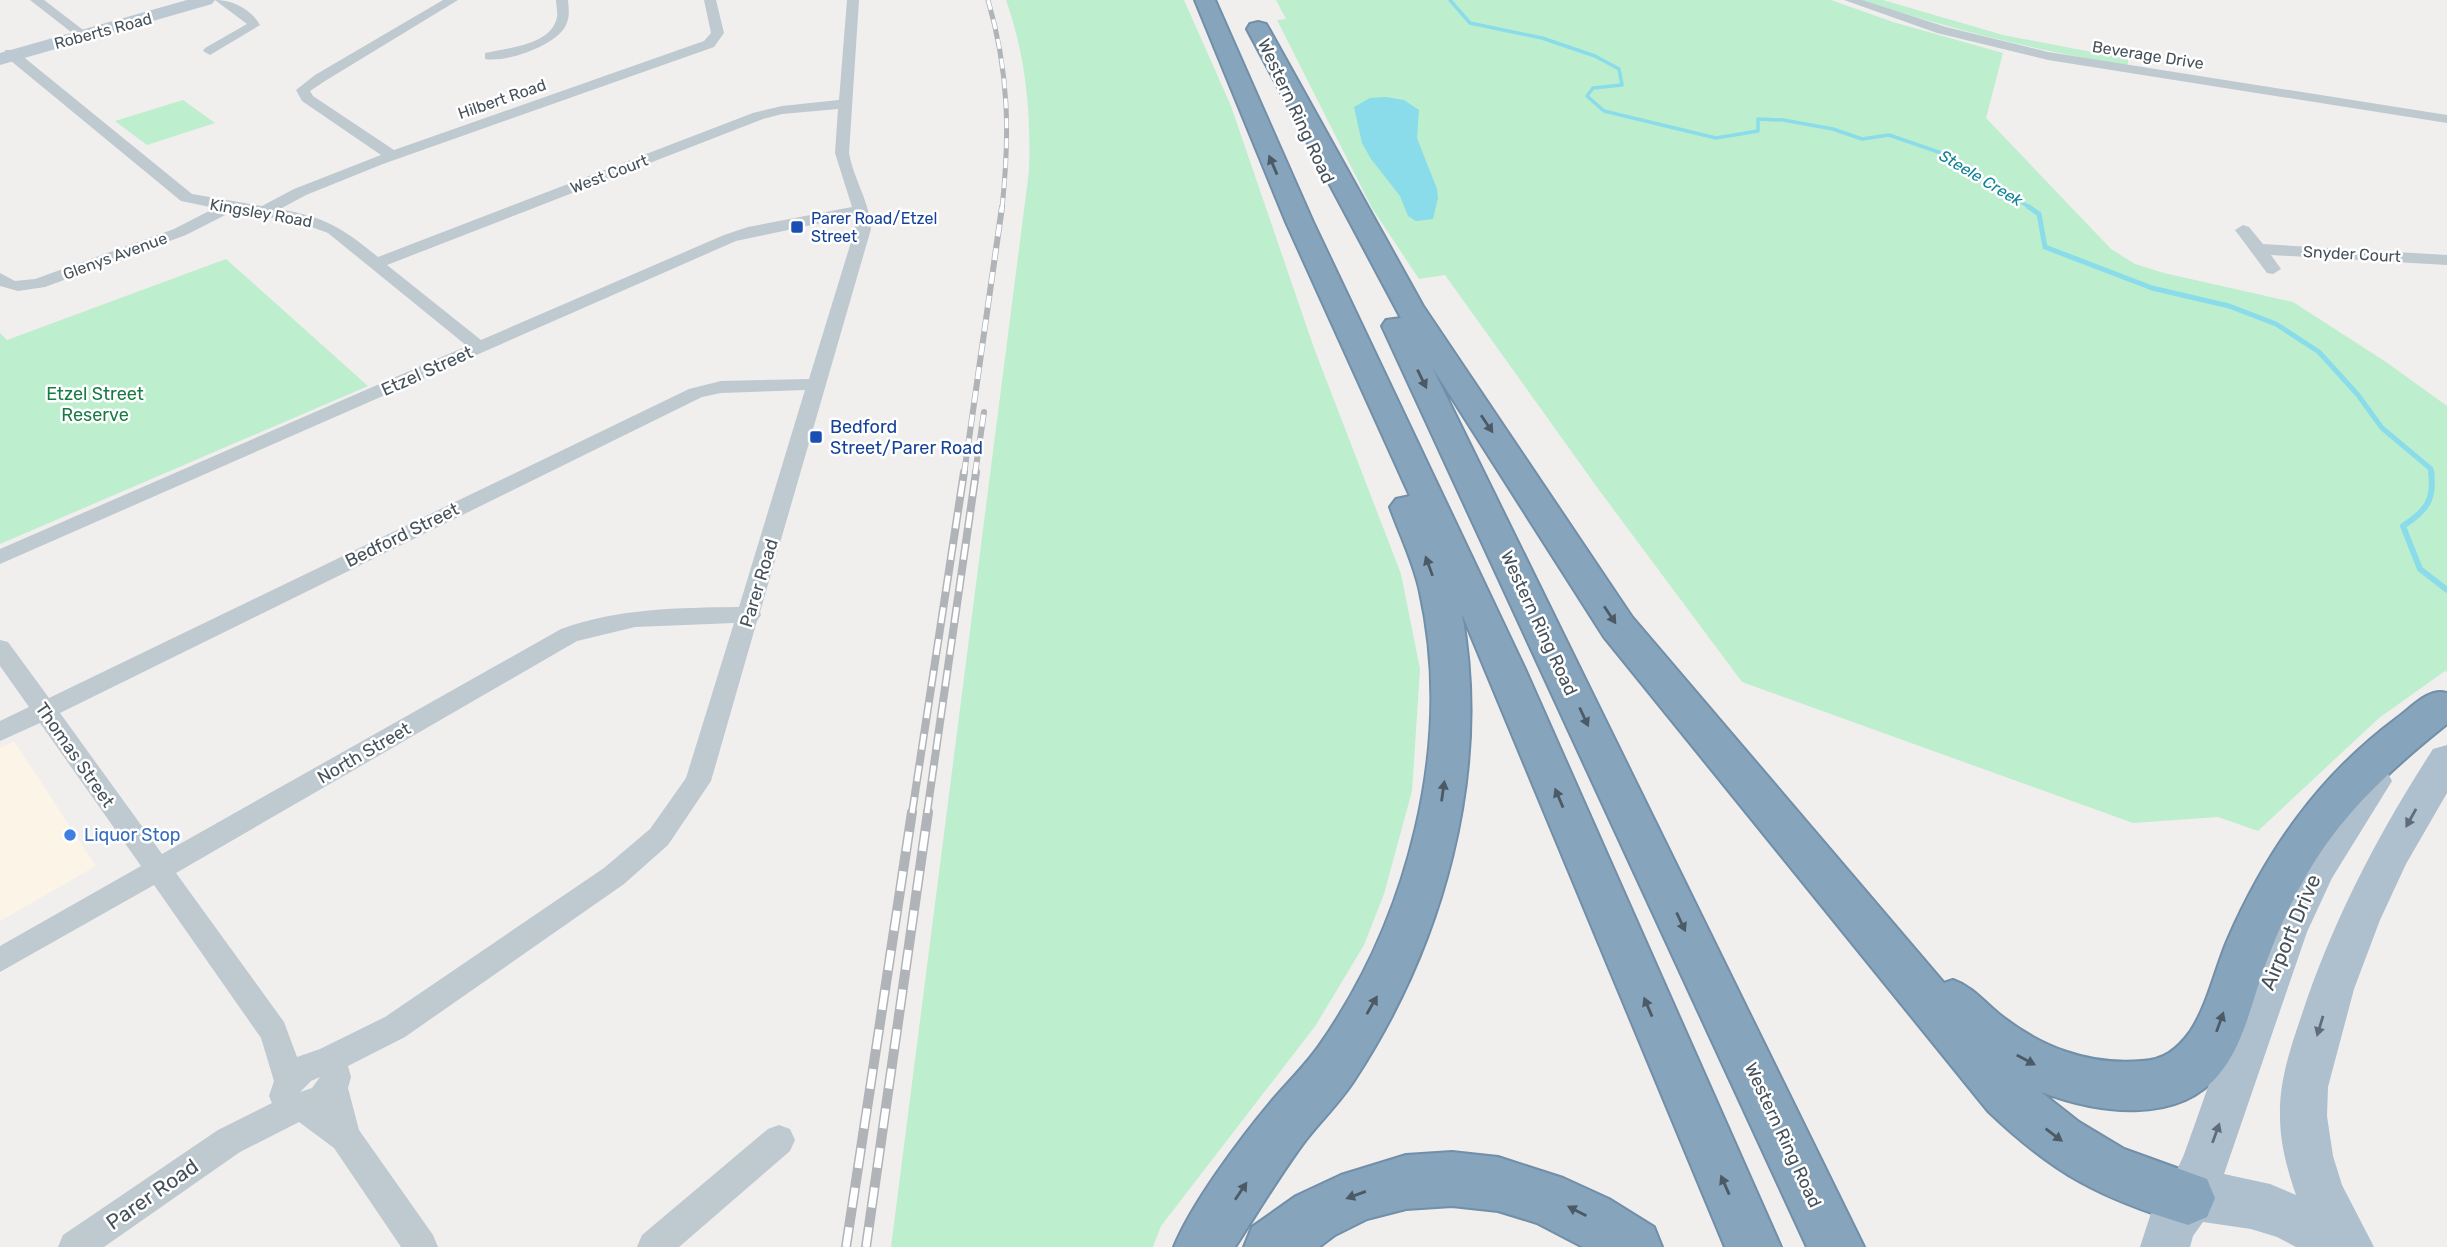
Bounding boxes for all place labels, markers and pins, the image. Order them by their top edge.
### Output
place label: Parer Road/Etzel Street [811,209,937,246]
marker: Parer Road/Etzel Street [789,219,805,235]
place label: Bedford Street/Parer Road [830,416,983,459]
marker: Bedford Street/Parer Road [808,429,824,445]
place label: Liquor Stop [84,824,181,846]
marker: Liquor Stop [62,827,78,843]

